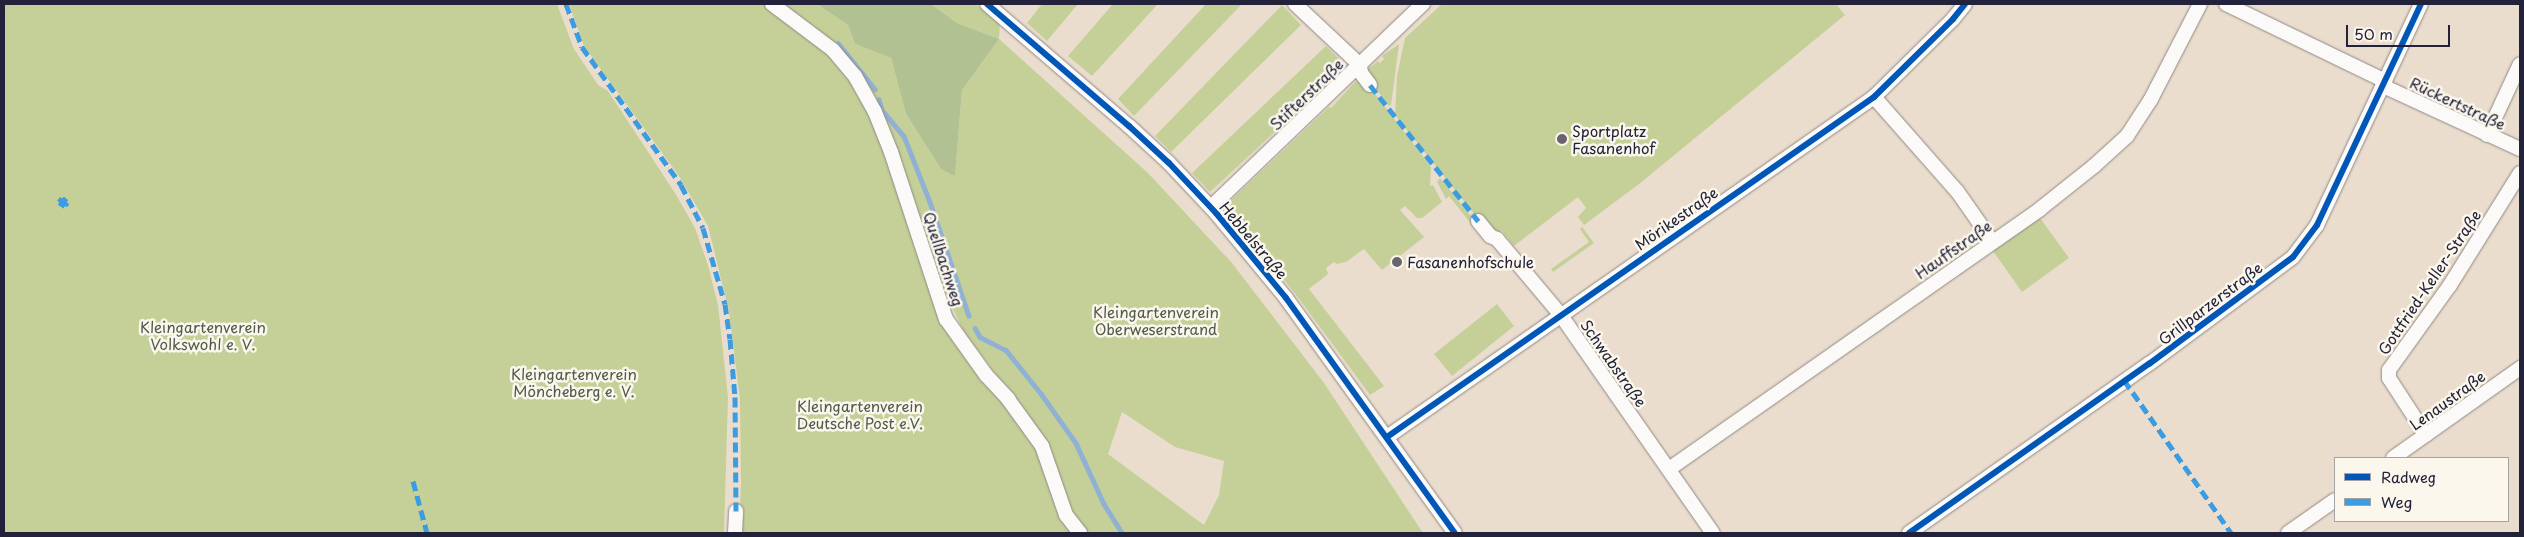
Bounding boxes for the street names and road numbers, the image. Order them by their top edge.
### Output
street label: Stifterstraße [1266,55,1346,133]
street label: Rückertstraße [2407,73,2509,133]
street label: Mörikestraße [1631,183,1721,253]
street label: Hebbelstraße [1216,198,1292,282]
street label: Gottfried-Keller-Straße [2374,206,2484,358]
street label: Quellbachweg [920,209,968,309]
street label: Hauffstraße [1911,216,1995,282]
street label: Grillparzerstraße [2154,258,2266,348]
street label: Schwabstraße [1577,316,1651,410]
street label: Lenaustraße [2406,367,2488,433]

